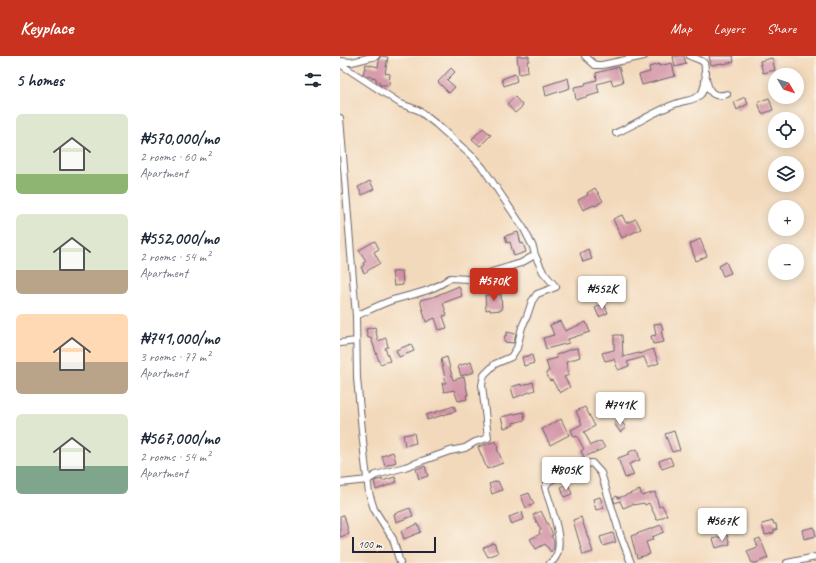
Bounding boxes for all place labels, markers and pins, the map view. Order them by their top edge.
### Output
pin: ₦570K [466,268,522,302]
pin: ₦552K [574,276,630,310]
pin: ₦741K [592,392,648,426]
pin: ₦805K [538,457,594,491]
pin: ₦567K [694,508,750,542]

